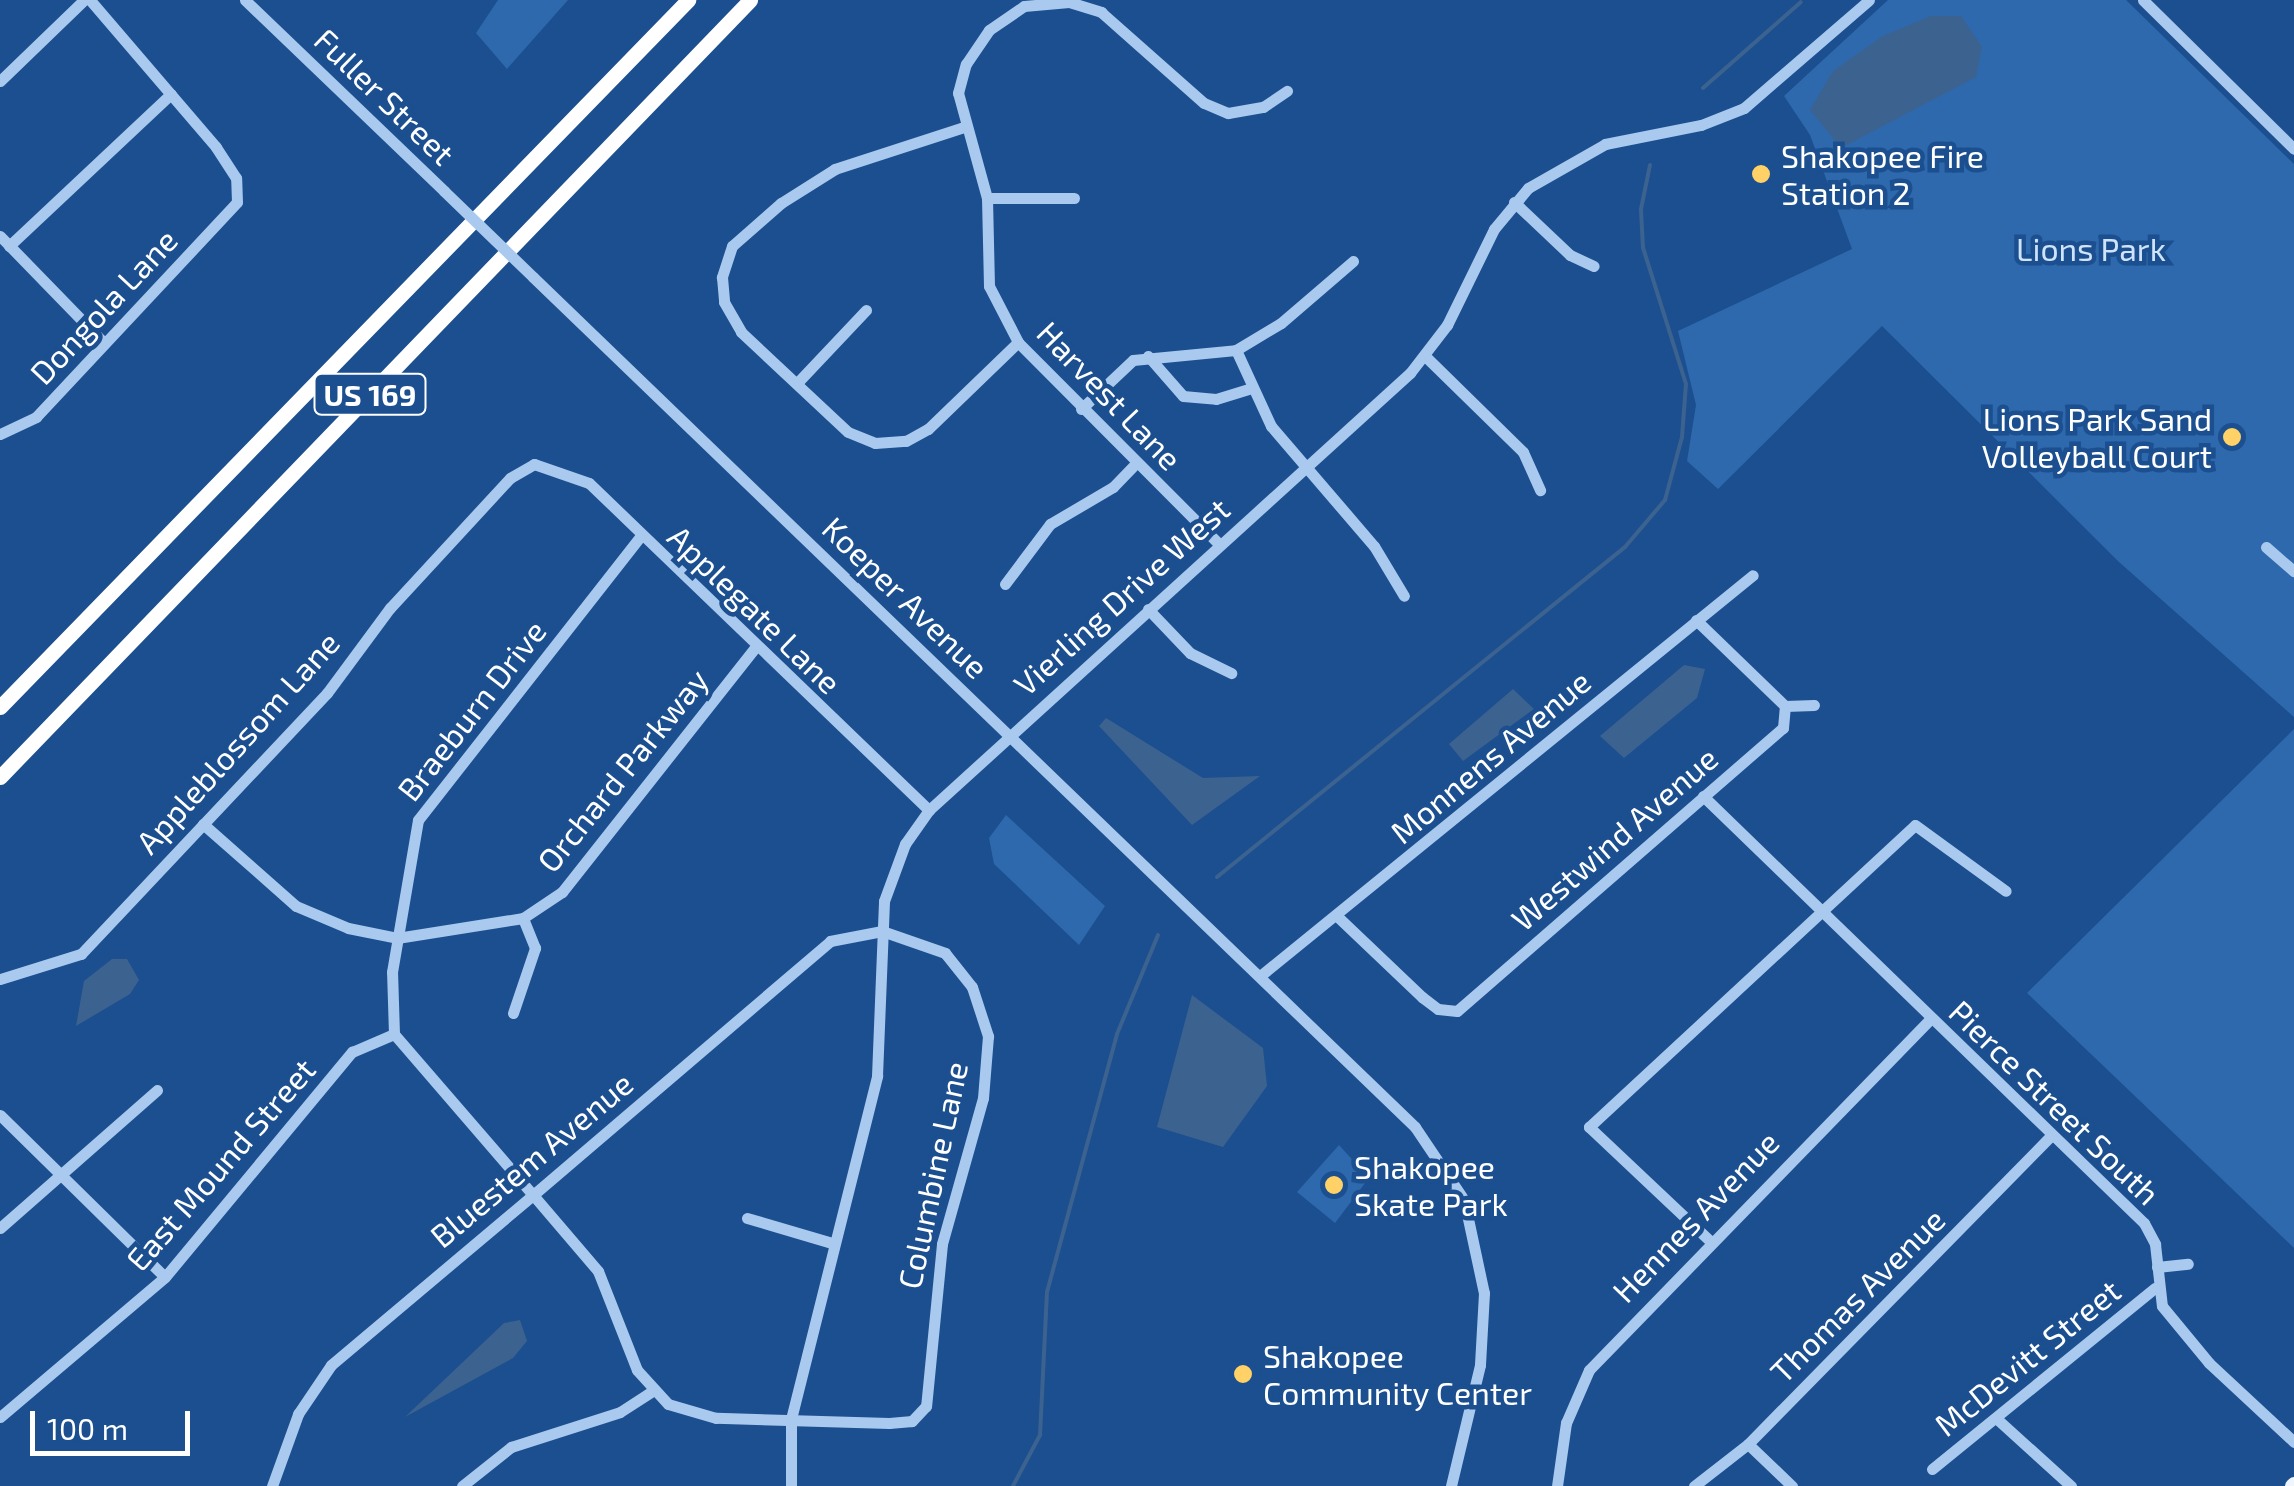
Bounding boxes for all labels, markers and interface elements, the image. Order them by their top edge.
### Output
street label: Fuller Street [307,20,463,172]
place label: Shakopee Fire Station 2 [1781,137,1984,212]
marker: Shakopee Fire Station 2 [1750,163,1772,185]
street label: Dongola Lane [21,221,185,391]
park label: Lions Park [2016,229,2166,267]
street label: Harvest Lane [1030,313,1190,477]
road number: US 169 [312,369,428,419]
place label: Lions Park Sand Volleyball Court [1981,400,2212,475]
marker: Lions Park Sand Volleyball Court [2221,426,2243,448]
street label: Vierling Drive West [1005,489,1237,703]
street label: Koeper Avenue [815,508,997,686]
street label: Applegate Lane [661,517,849,701]
street label: Braeburn Drive [389,612,553,808]
street label: Appleblossom Lane [127,623,347,861]
street label: Orchard Parkway [528,661,716,879]
street label: Monnens Avenue [1382,661,1598,851]
street label: Westwind Avenue [1503,738,1725,938]
street label: Pierce Street South [1942,992,2168,1212]
street label: East Mound Street [117,1050,323,1278]
street label: Columbine Lane [889,1058,975,1292]
street label: Bluestem Avenue [422,1063,640,1255]
street label: Hennes Avenue [1604,1122,1786,1310]
place label: Shakopee Skate Park [1354,1148,1508,1223]
marker: Shakopee Skate Park [1323,1174,1345,1196]
street label: Thomas Avenue [1762,1200,1952,1390]
street label: McDevitt Street [1927,1271,2127,1443]
place label: Shakopee Community Center [1263,1337,1533,1412]
marker: Shakopee Community Center [1232,1363,1254,1385]
scale bar [35,1391,195,1453]
text: 100 m [47,1410,128,1446]

